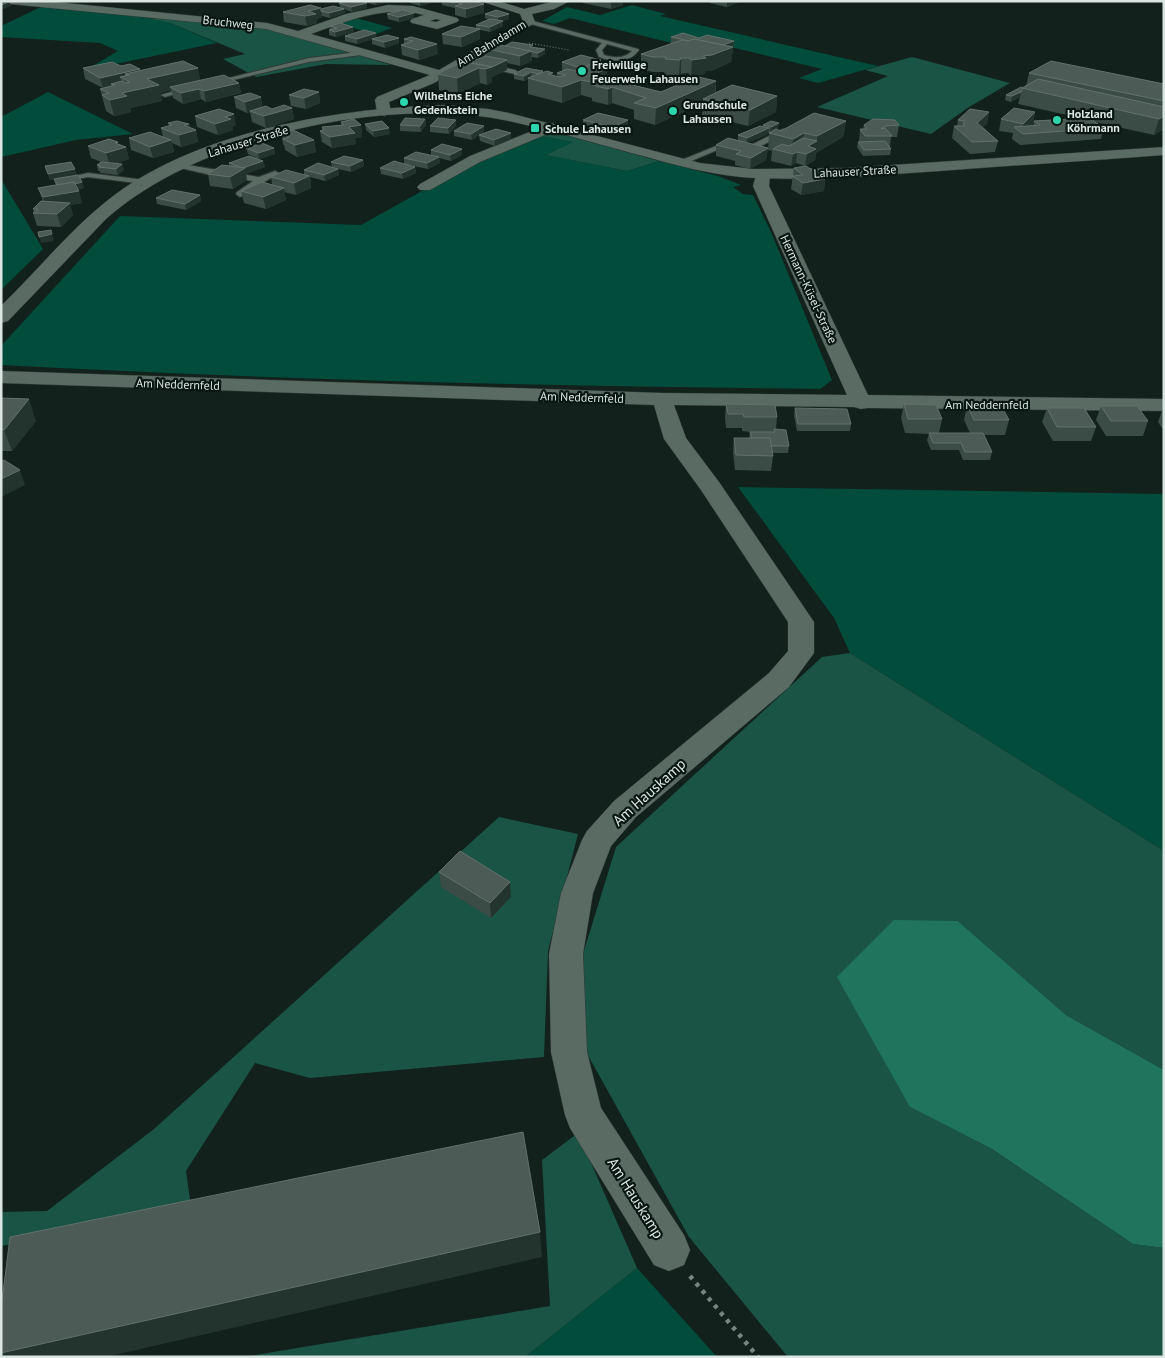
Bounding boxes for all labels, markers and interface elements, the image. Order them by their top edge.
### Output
street label: Bruchweg [202,12,254,32]
street label: Am Bahndamm [454,16,528,70]
place label: Freiwillige Feuerwehr Lahausen [592,57,698,86]
marker: Freiwillige Feuerwehr Lahausen [576,65,588,77]
place label: Wilhelms Eiche Gedenkstein [414,88,492,117]
marker: Wilhelms Eiche Gedenkstein [398,96,410,108]
place label: Grundschule Lahausen [683,97,747,126]
marker: Grundschule Lahausen [667,105,679,117]
place label: Holzland Köhrmann [1067,106,1120,135]
marker: Holzland Köhrmann [1051,114,1063,126]
place label: Schule Lahausen [545,121,631,136]
street label: Lahauser Straße [206,122,290,160]
marker: Schule Lahausen [529,122,541,134]
street label: Lahauser Straße [813,161,897,181]
street label: Hermann-Küsel-Straße [777,232,841,346]
street label: Am Neddernfeld [136,375,220,393]
street label: Am Neddernfeld [540,388,624,406]
street label: Am Neddernfeld [945,397,1029,412]
street label: Am Hauskamp [609,754,689,830]
street label: Am Hauskamp [604,1154,668,1242]

